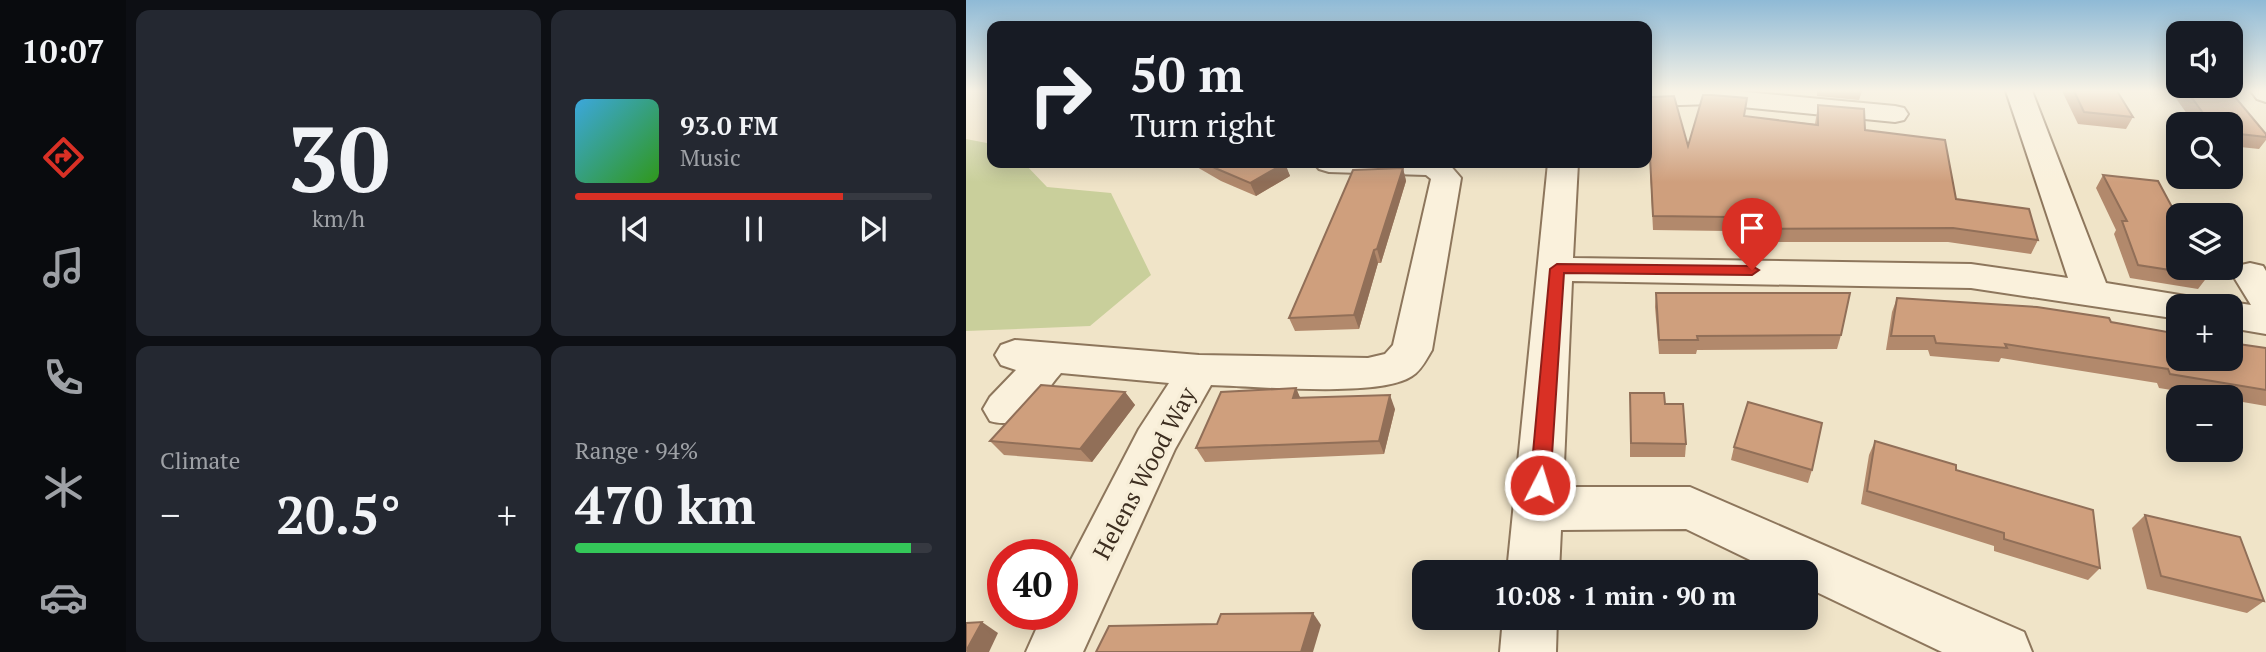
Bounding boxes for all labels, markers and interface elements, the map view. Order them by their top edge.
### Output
map controls [2166,21,2243,462]
button: sound [2166,21,2243,98]
text: 10:07 [21,30,105,72]
text: 50 m [1130,41,1244,106]
icon: right [1015,49,1106,140]
text: 30 [287,97,390,218]
text: Turn right [1130,104,1276,146]
text: 93.0 FM [680,108,778,142]
button: search [2166,112,2243,189]
icon: directions [39,133,88,182]
text: Music [680,142,741,173]
pin [1722,198,1782,270]
text: km/h [312,203,365,234]
button: layers [2166,203,2243,280]
icon: arrive [1733,209,1771,247]
icon: previous [616,210,654,248]
icon: pause [735,210,773,248]
icon: next [854,210,892,248]
icon: music [39,243,88,292]
button: + [2166,294,2243,371]
icon: phone [39,353,88,402]
street label: Helens Wood Way [1085,380,1203,565]
button: − [2166,385,2243,462]
text: Range · 94% [575,435,698,466]
text: Climate [160,445,240,476]
position arrow [1503,448,1577,522]
icon: climate [39,463,88,512]
text: 470 km [575,470,756,539]
text: 20.5° [276,480,401,549]
text: − [160,490,180,540]
text: + [497,490,517,540]
speed limit sign: 40 [987,539,1078,630]
icon: car [39,573,88,622]
text: 10:08 · 1 min · 90 m [1494,578,1736,612]

